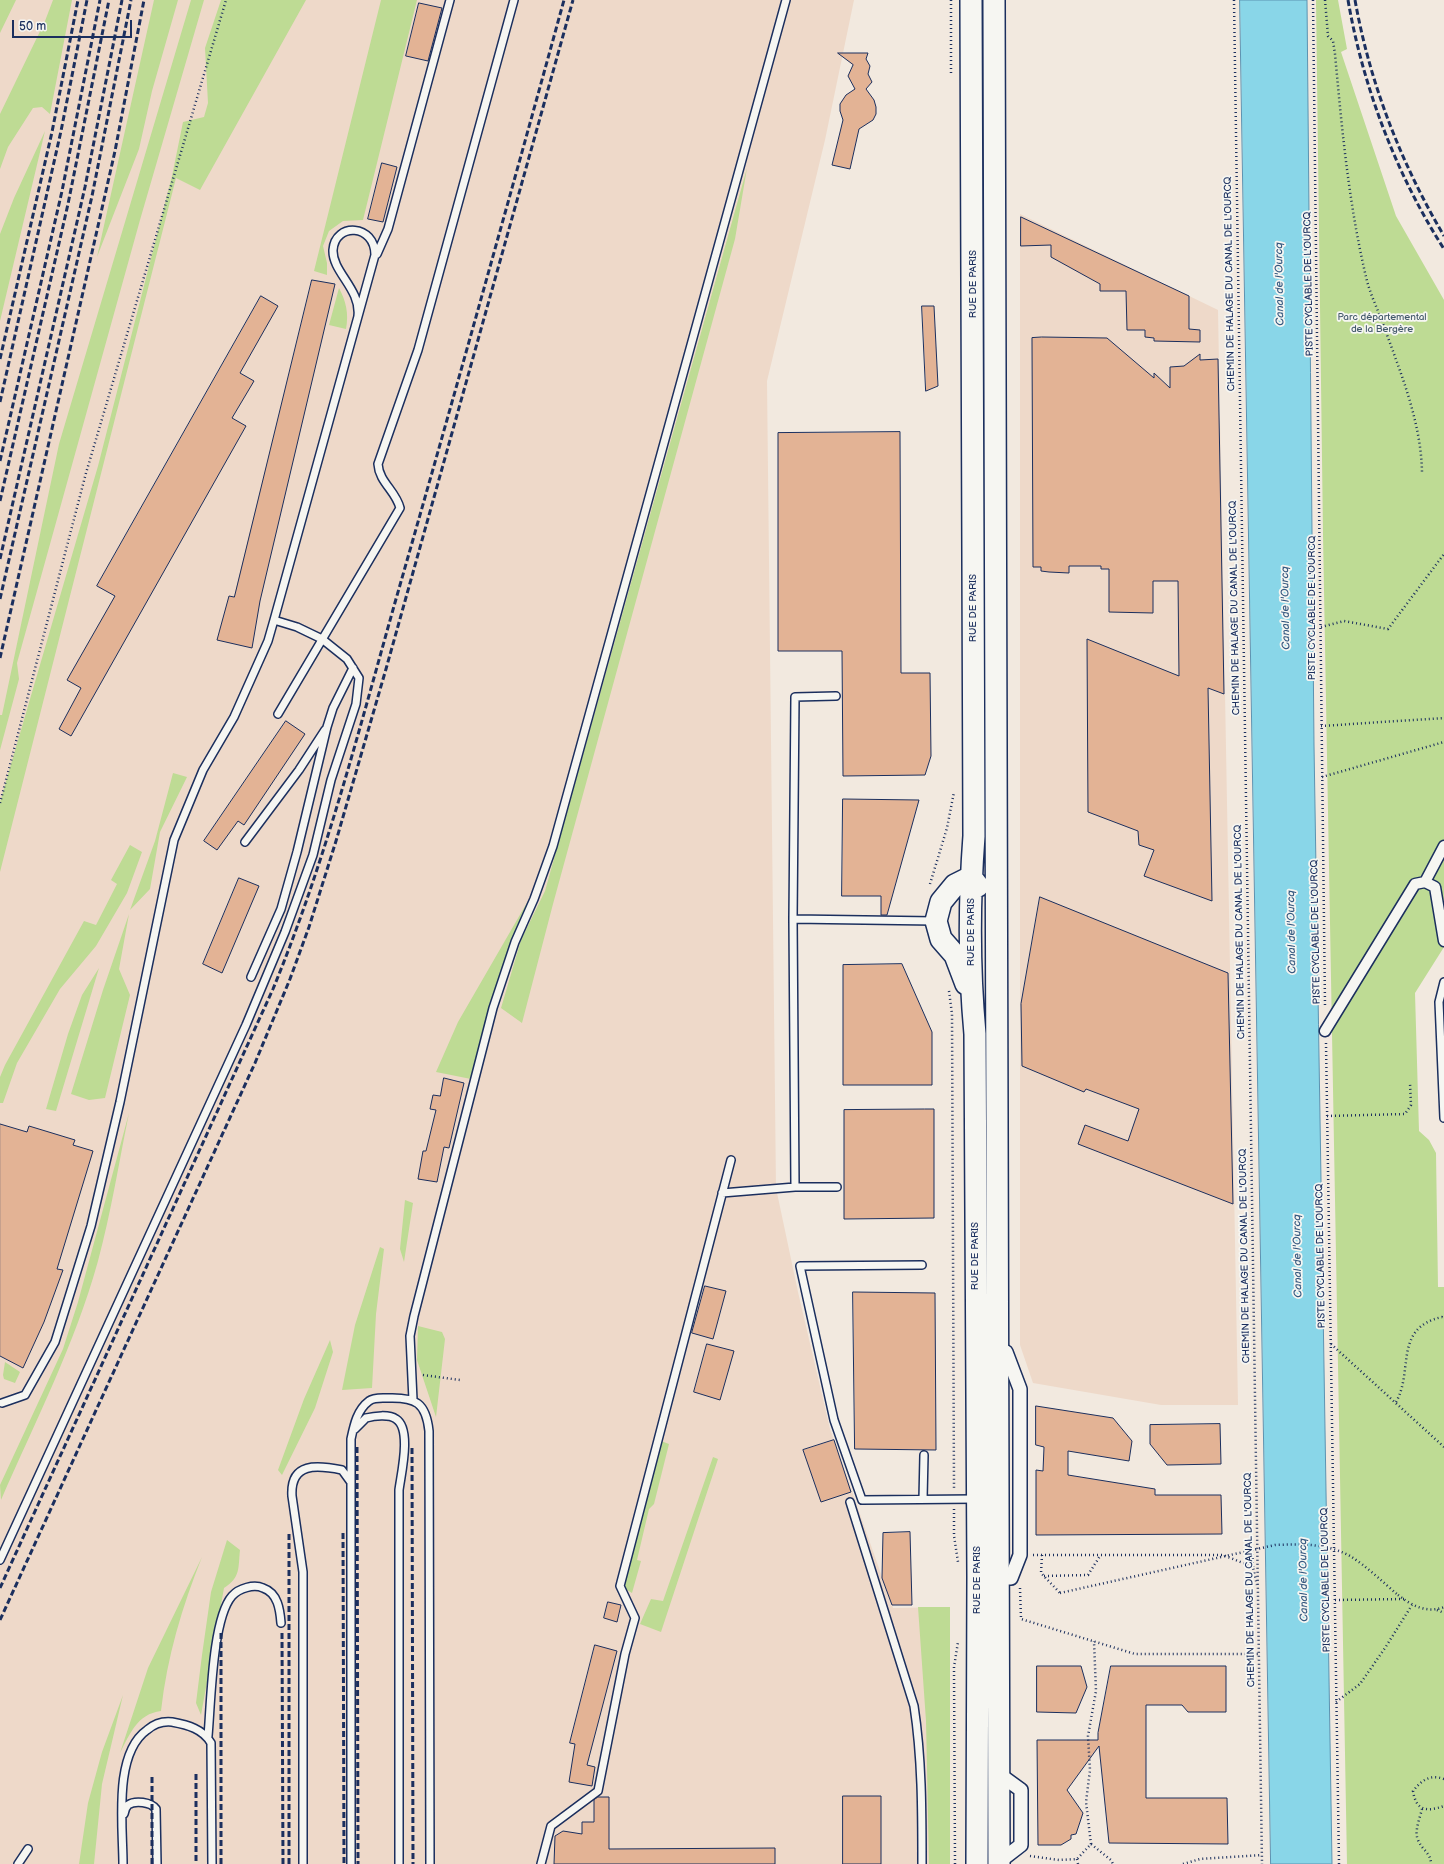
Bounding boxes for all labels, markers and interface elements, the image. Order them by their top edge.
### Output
scale bar [14,12,134,38]
text: 50 m [19,19,46,34]
street label: CHEMIN DE HALAGE DU CANAL DE L'OURCQ [1222,177,1238,391]
street label: PISTE CYCLABLE DE L'OURCQ [1302,212,1316,356]
water label: Canal de l'Ourcq [1273,242,1287,326]
street label: RUE DE PARIS [967,250,979,318]
park label: Parc départemental de la Bergère [1337,311,1427,334]
street label: CHEMIN DE HALAGE DU CANAL DE L'OURCQ [1227,501,1243,715]
street label: PISTE CYCLABLE DE L'OURCQ [1306,536,1318,680]
water label: Canal de l'Ourcq [1279,566,1293,650]
street label: RUE DE PARIS [967,574,979,642]
street label: CHEMIN DE HALAGE DU CANAL DE L'OURCQ [1232,825,1248,1039]
street label: PISTE CYCLABLE DE L'OURCQ [1309,860,1323,1004]
water label: Canal de l'Ourcq [1285,890,1299,974]
street label: RUE DE PARIS [965,898,977,966]
street label: CHEMIN DE HALAGE DU CANAL DE L'OURCQ [1237,1149,1253,1363]
street label: PISTE CYCLABLE DE L'OURCQ [1314,1184,1328,1328]
water label: Canal de l'Ourcq [1291,1214,1305,1298]
street label: RUE DE PARIS [969,1222,981,1290]
street label: CHEMIN DE HALAGE DU CANAL DE L'OURCQ [1242,1473,1258,1687]
street label: PISTE CYCLABLE DE L'OURCQ [1319,1508,1333,1652]
water label: Canal de l'Ourcq [1297,1538,1311,1622]
street label: RUE DE PARIS [971,1546,983,1614]

